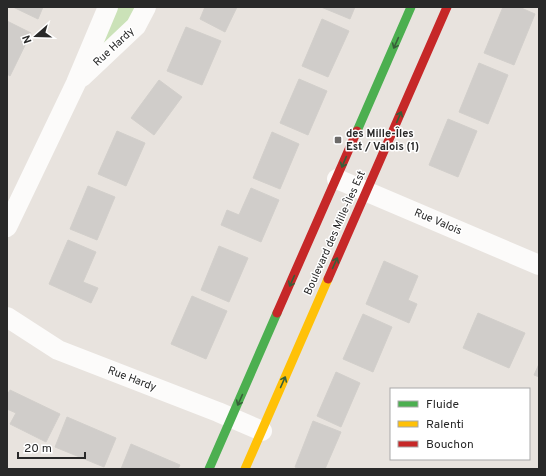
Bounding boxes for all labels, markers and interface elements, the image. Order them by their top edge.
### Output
north arrow [16,16,56,56]
street label: Rue Hardy [91,24,138,70]
text: N [20,33,35,45]
one-way arrow [392,36,399,48]
one-way arrow [396,112,403,124]
place label: des Mille-Îles Est / Valois (1) [346,126,419,154]
marker: des Mille-Îles Est / Valois (1) [333,135,343,145]
one-way arrow [340,156,347,168]
street label: Boulevard des Mille-Îles Est [300,168,369,297]
street label: Rue Valois [412,206,464,238]
one-way arrow [332,257,340,269]
one-way arrow [288,275,295,287]
street label: Rue Hardy [106,363,159,395]
one-way arrow [280,376,287,388]
legend [390,388,530,460]
one-way arrow [235,394,243,406]
text: Fluide [426,397,459,413]
text: Ralenti [426,417,464,433]
scale bar [18,434,85,460]
text: Bouchon [426,437,474,453]
text: 20 m [24,441,52,457]

